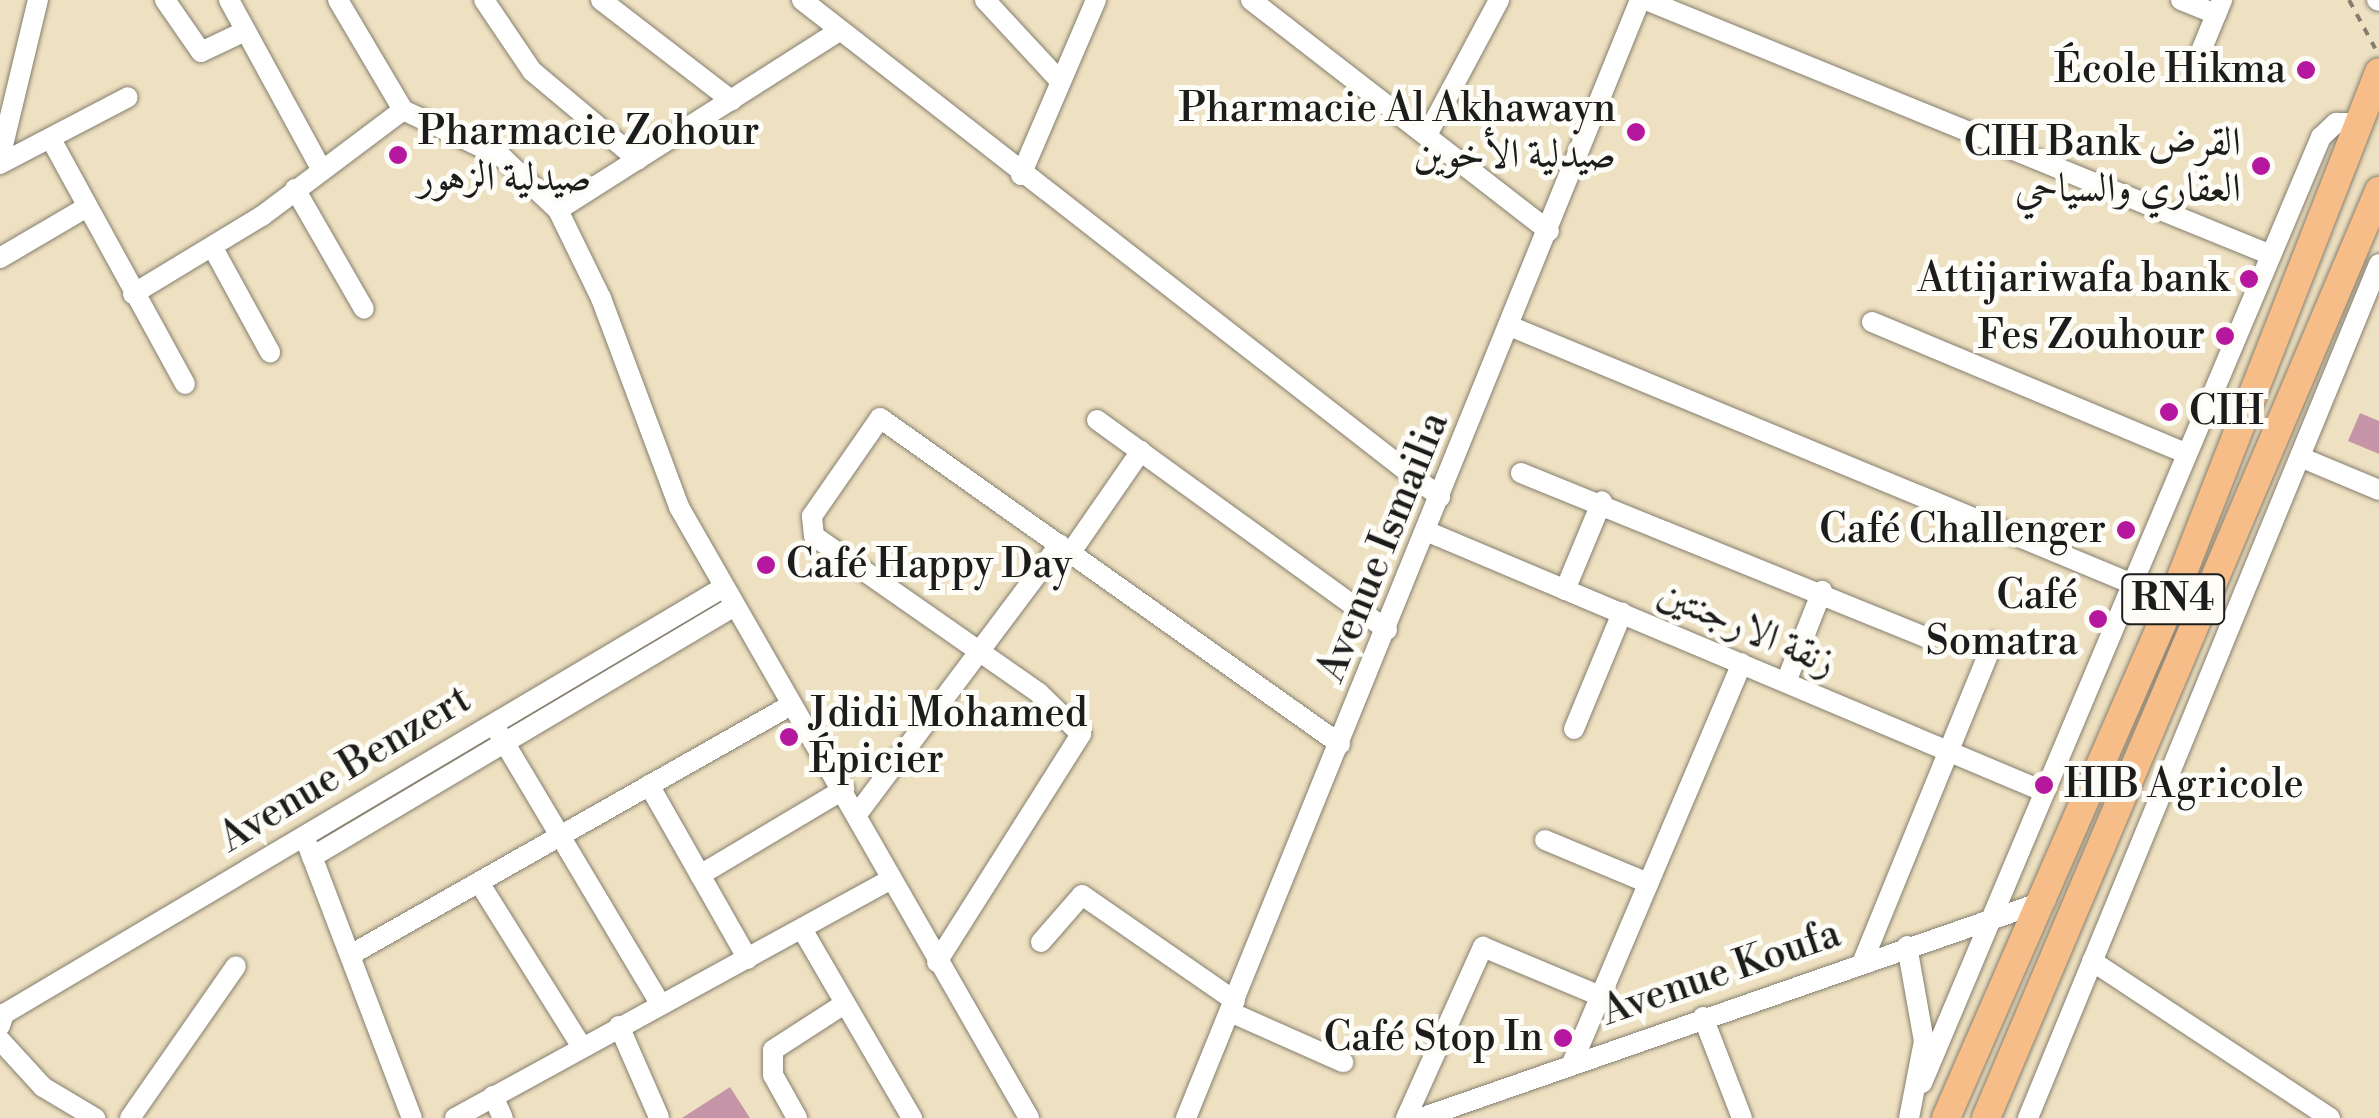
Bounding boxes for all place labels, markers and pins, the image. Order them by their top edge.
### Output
place label: École Hikma [2054,46,2286,94]
marker: École Hikma [2295,59,2317,81]
place label: Pharmacie Al Akhawayn صيدلية الأخوين [1179,85,1616,179]
place label: Pharmacie Zohour صيدلية الزهور [418,108,760,202]
place label: CIH Bank القرض العقاري والسياحي [1964,119,2241,213]
marker: Pharmacie Al Akhawayn صيدلية الأخوين [1625,121,1647,143]
marker: Pharmacie Zohour صيدلية الزهور [387,144,409,166]
marker: CIH Bank القرض العقاري والسياحي [2250,155,2272,177]
place label: Attijariwafa bank [1917,255,2229,303]
marker: Attijariwafa bank [2238,268,2260,290]
place label: Fes Zouhour [1978,312,2205,360]
marker: Fes Zouhour [2214,325,2236,347]
place label: CIH [2189,388,2264,436]
marker: CIH [2158,401,2180,423]
place label: Café Challenger [1819,506,2106,554]
marker: Café Challenger [2115,519,2137,541]
place label: Café Happy Day [786,541,1072,589]
marker: Café Happy Day [755,554,777,576]
place label: Café Somatra [1926,572,2078,666]
marker: Café Somatra [2087,608,2109,630]
place label: Jdidi Mohamed Épicier [809,690,1087,784]
marker: Jdidi Mohamed Épicier [778,726,800,748]
place label: HIB Agricole [2064,761,2304,809]
marker: HIB Agricole [2033,774,2055,796]
place label: Café Stop In [1324,1014,1543,1062]
marker: Café Stop In [1552,1027,1574,1049]

